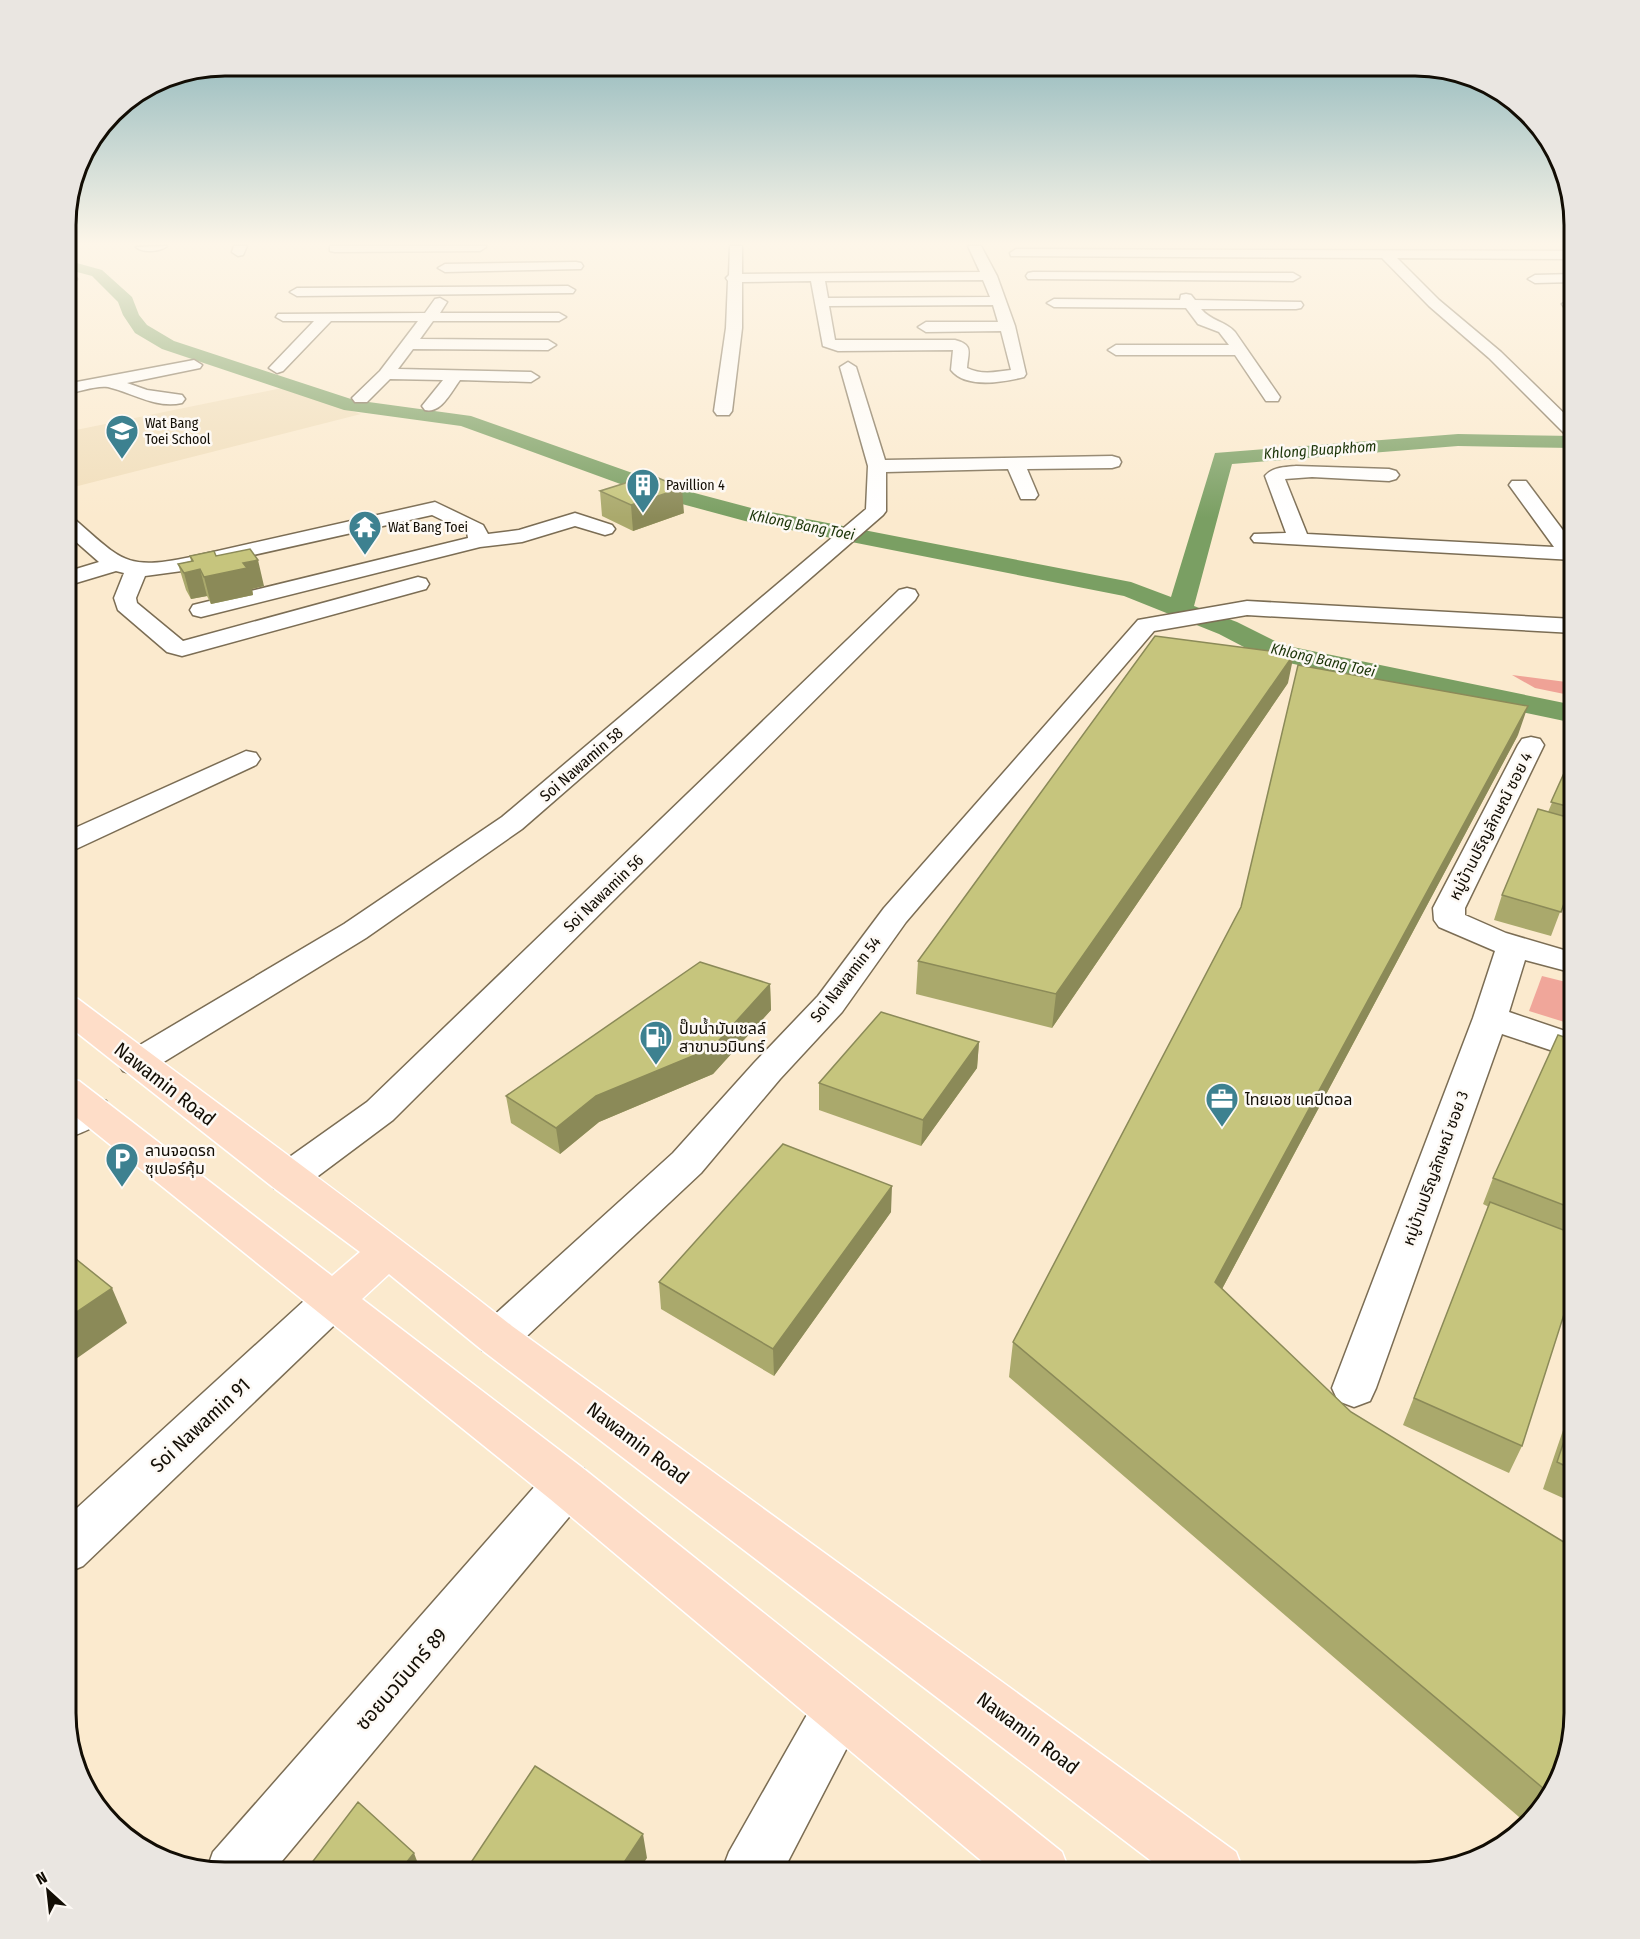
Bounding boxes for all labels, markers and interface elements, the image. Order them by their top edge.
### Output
school or university icon: Wat Bang Toei School [104,413,140,460]
place label: Wat Bang Toei School [145,415,211,448]
water label: Khlong Buapkhom [1263,437,1377,463]
building icon: Pavillion 4 [625,467,661,514]
place label: Pavillion 4 [666,477,725,494]
water label: Khlong Bang Toei [748,506,856,544]
temple icon: Wat Bang Toei [347,509,383,556]
place label: Wat Bang Toei [388,519,468,536]
water label: Khlong Bang Toei [1269,639,1377,681]
street label: Soi Nawamin 58 [536,723,627,806]
street label: หมู่บ้านปริญลักษณ์ ซอย 4 [1445,749,1536,903]
street label: Soi Nawamin 56 [560,851,647,936]
street label: Soi Nawamin 54 [806,933,885,1026]
place label: ปั๊มน้ำมันเชลล์ สาขานวมินทร์ [679,1017,766,1056]
fuel station icon: ปั๊มน้ำมันเชลล์ สาขานวมินทร์ [638,1019,674,1066]
street label: Nawamin Road [110,1037,220,1131]
office icon: ไทยเอช แคปิตอล [1204,1081,1240,1128]
street label: หมู่บ้านปริญลักษณ์ ซอย 3 [1399,1088,1472,1248]
place label: ไทยเอช แคปิตอล [1244,1090,1352,1109]
parking icon: ลานจอดรถ ซุเปอร์คุ้ม [104,1141,140,1188]
place label: ลานจอดรถ ซุเปอร์คุ้ม [145,1141,215,1178]
street label: Soi Nawamin 91 [145,1373,255,1477]
street label: Nawamin Road [582,1397,694,1489]
street label: ซอยนวมินทร์ 89 [350,1623,452,1735]
street label: Nawamin Road [972,1687,1084,1779]
north arrow [18,1861,78,1921]
text: N [33,1867,50,1889]

